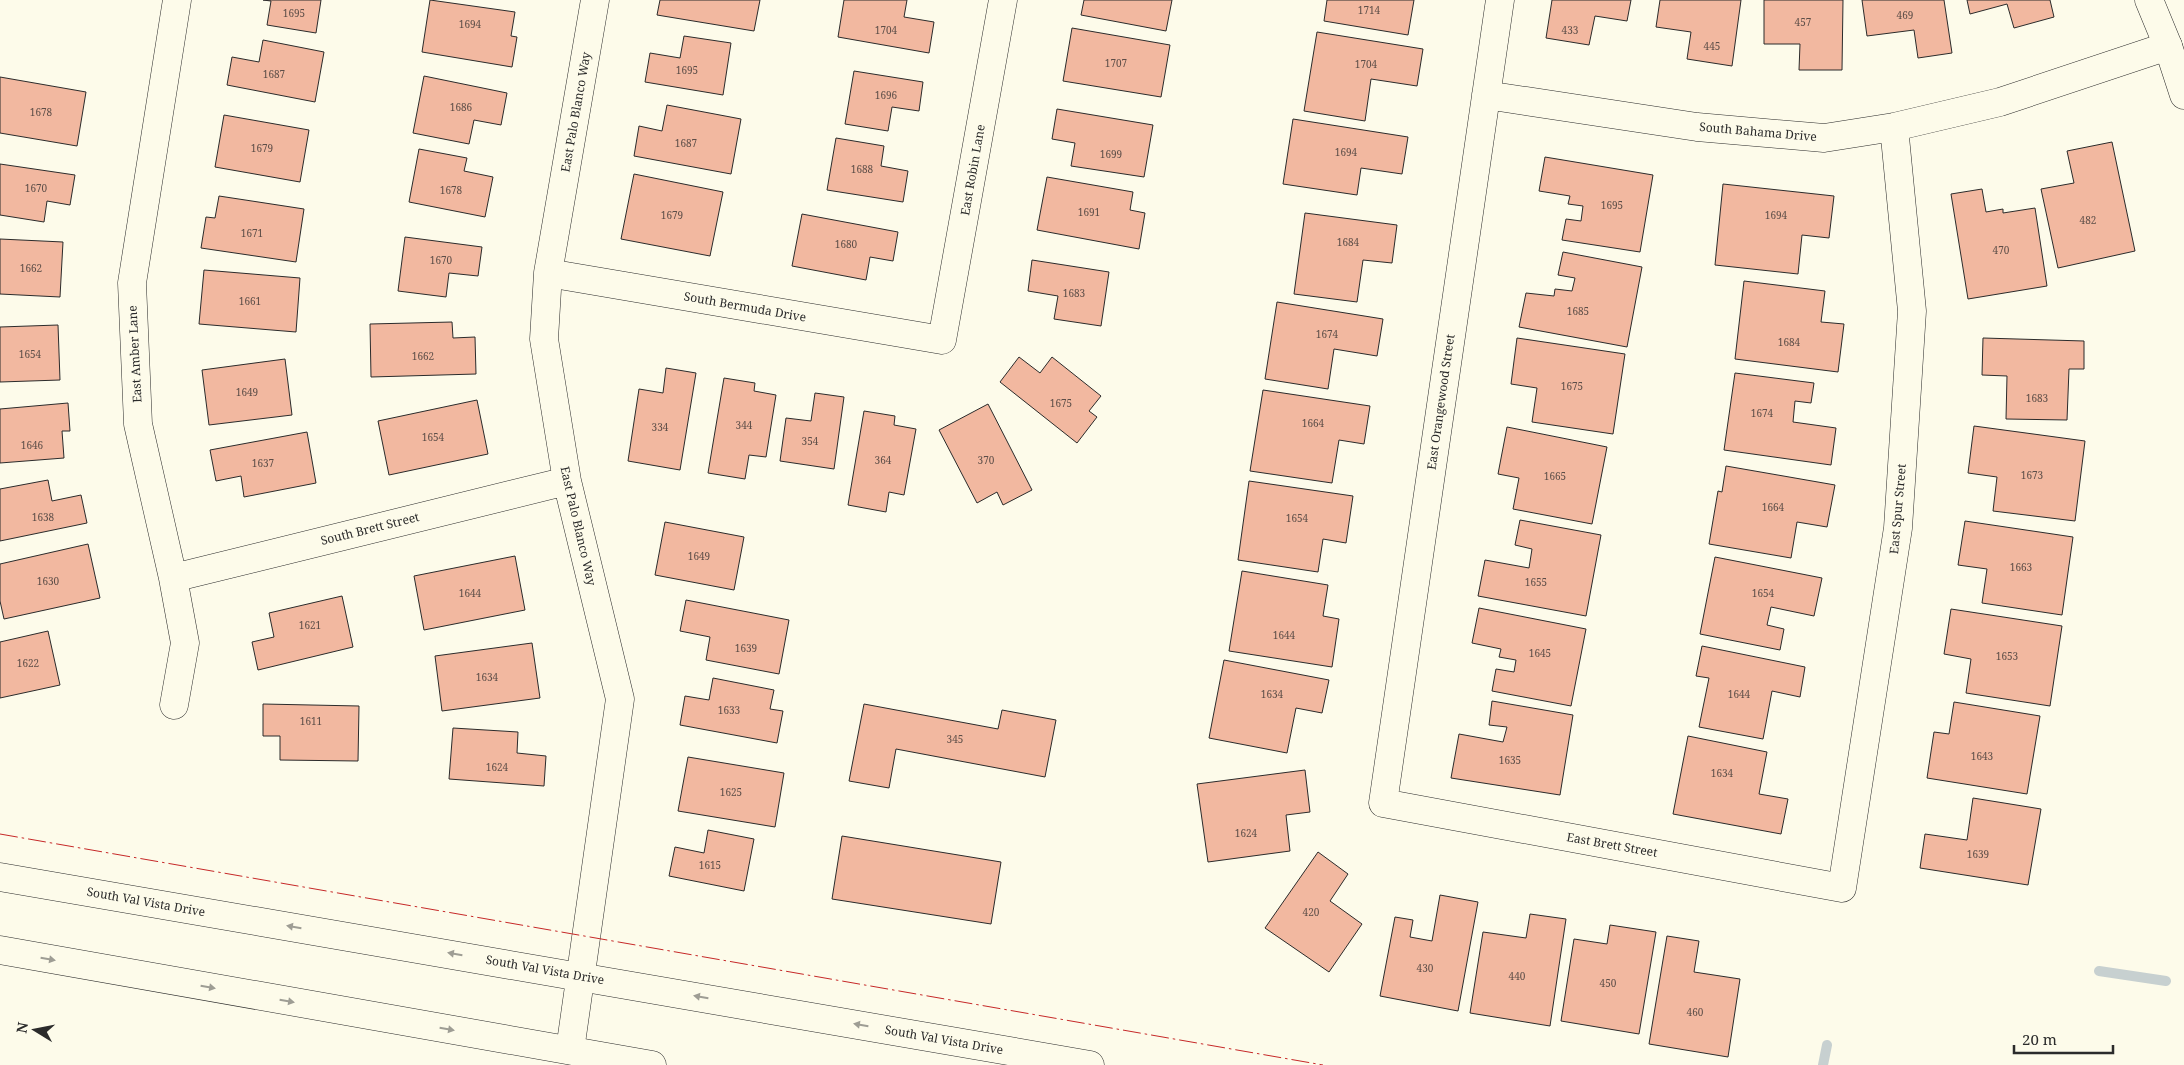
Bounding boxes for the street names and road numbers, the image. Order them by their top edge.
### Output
street label: East Palo Blanco Way [557,50,594,173]
street label: South Bahama Drive [1699,118,1817,145]
street label: East Robin Lane [956,123,989,217]
street label: South Bermuda Drive [683,287,807,326]
street label: East Amber Lane [123,305,146,403]
street label: East Orangewood Street [1423,333,1458,471]
street label: East Spur Street [1885,463,1910,555]
street label: East Palo Blanco Way [557,465,601,587]
street label: South Brett Street [319,508,421,549]
street label: East Brett Street [1565,828,1659,861]
street label: South Val Vista Drive [85,883,207,920]
street label: South Val Vista Drive [484,951,606,988]
street label: South Val Vista Drive [883,1021,1005,1058]

